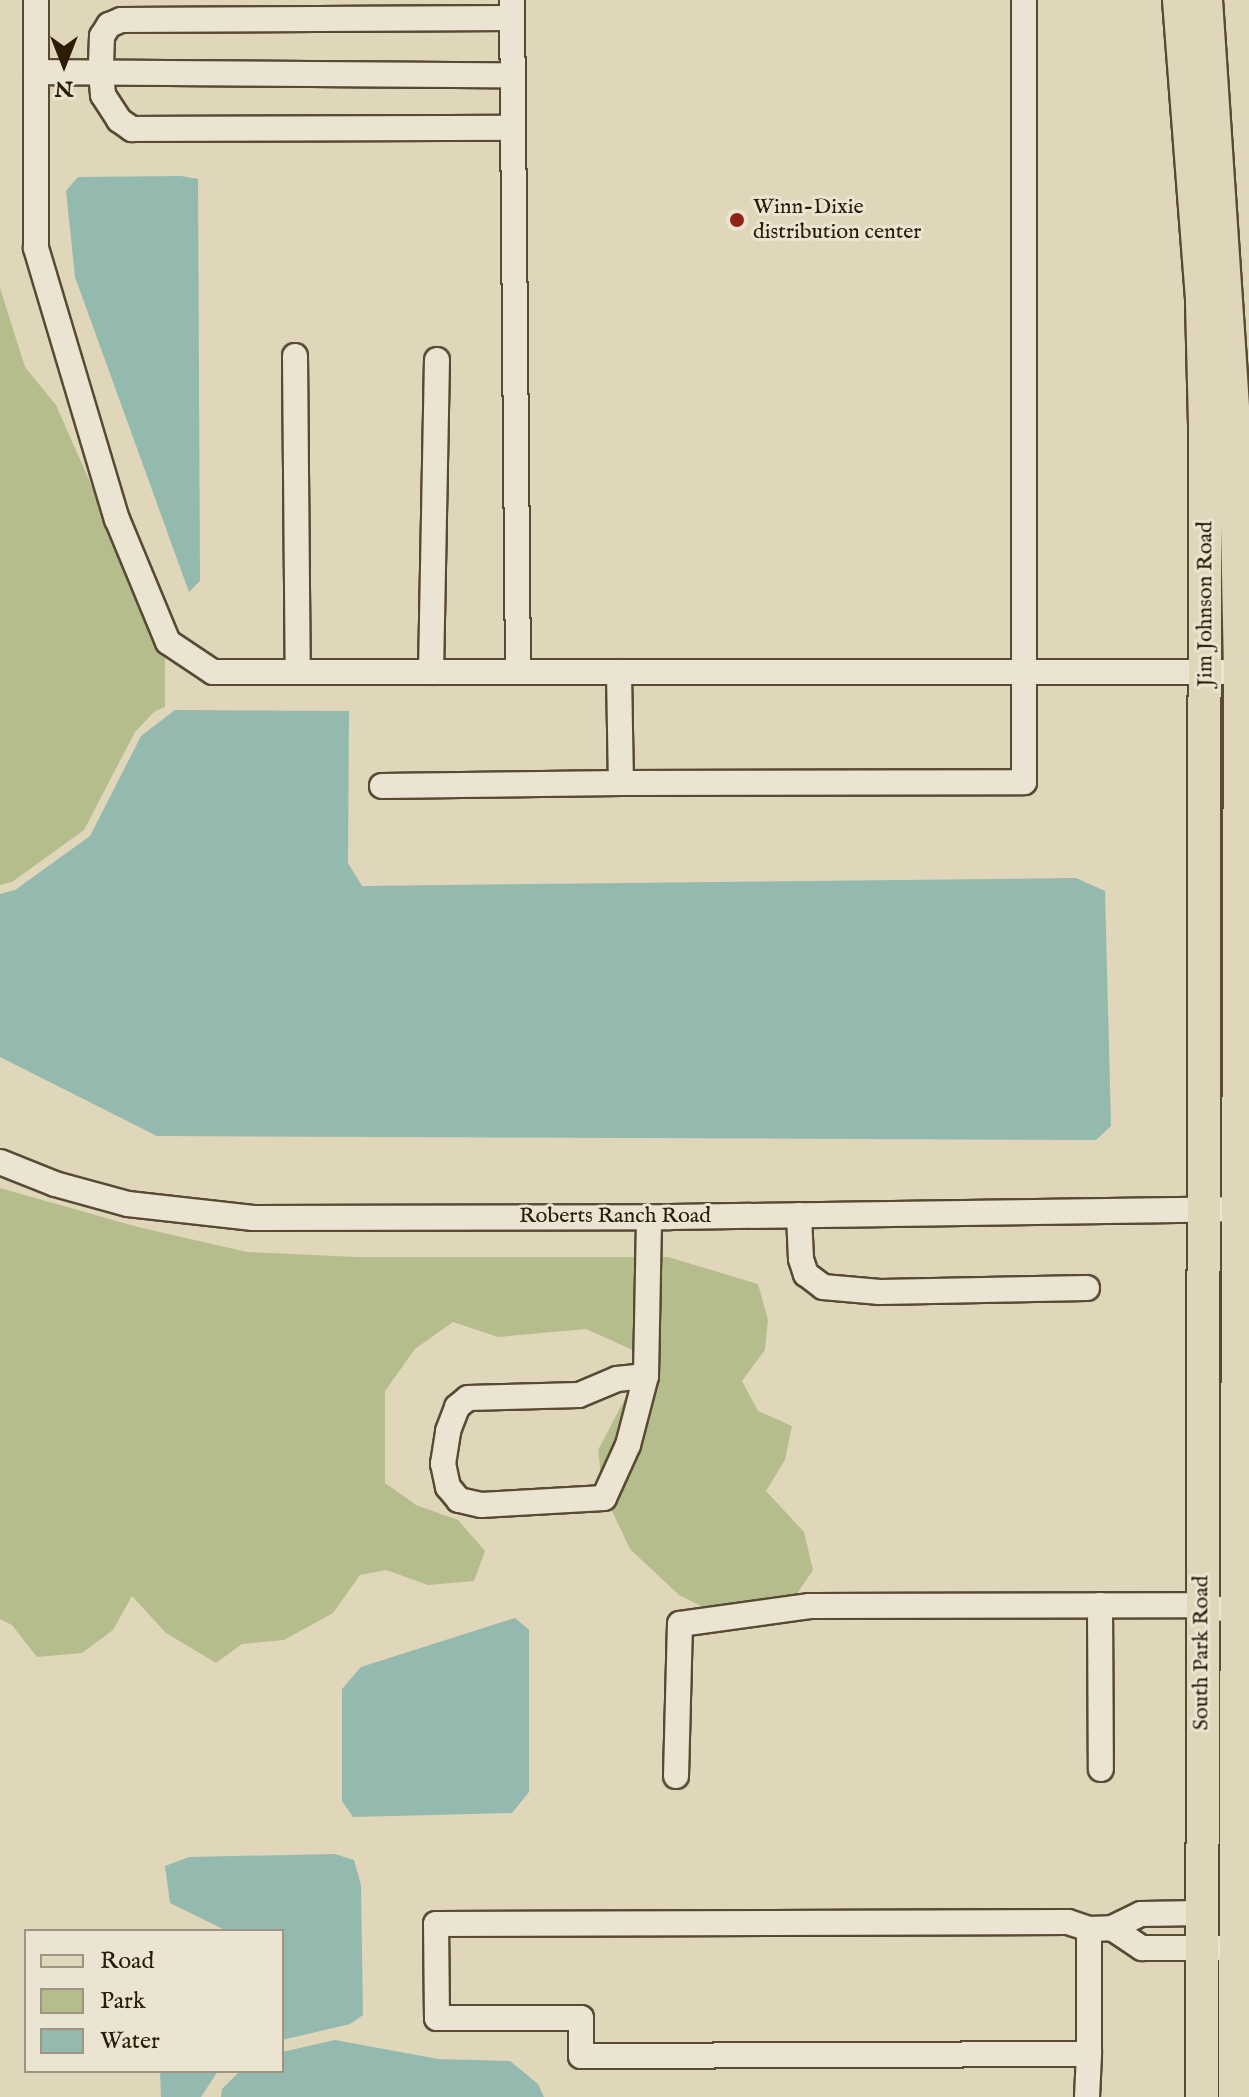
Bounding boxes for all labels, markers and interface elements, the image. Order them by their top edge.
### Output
north arrow [24,24,104,104]
text: N [54,74,74,102]
place label: Winn-Dixie distribution center [753,194,921,246]
marker: Winn-Dixie distribution center [728,211,746,229]
street label: Jim Johnson Road [1193,521,1219,687]
street label: Roberts Ranch Road [519,1204,711,1230]
street label: South Park Road [1189,1576,1215,1730]
legend [24,1929,284,2073]
text: Road [100,1946,154,1977]
text: Park [100,1986,146,2017]
text: Water [100,2026,160,2057]

